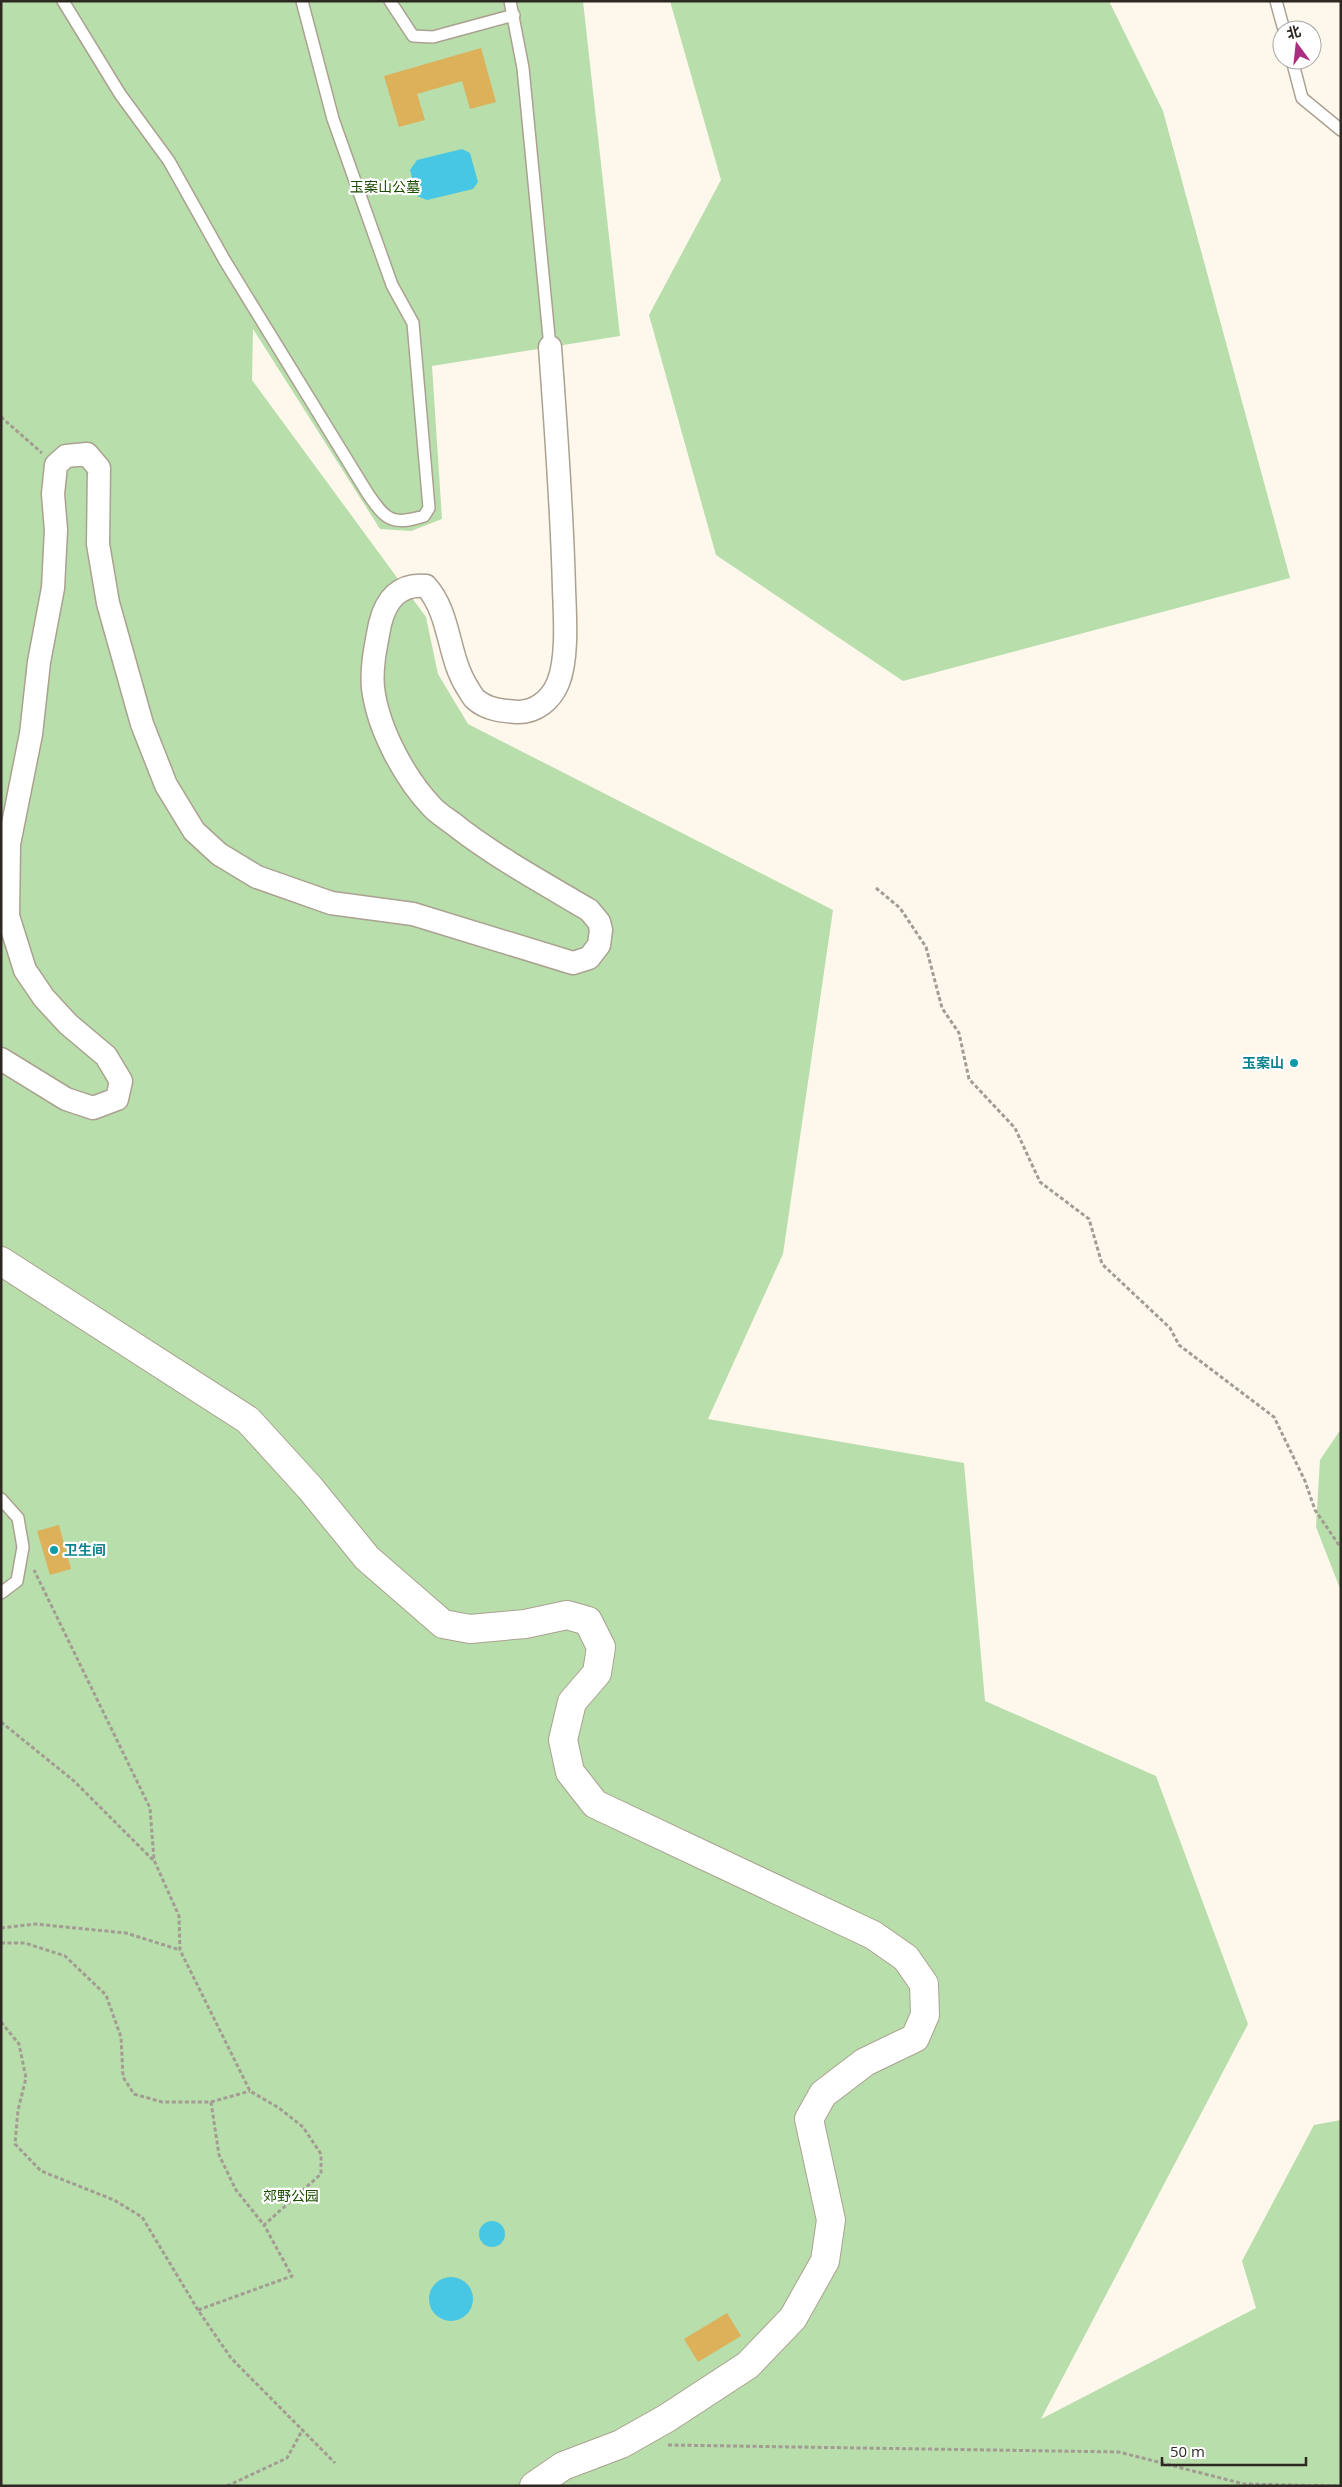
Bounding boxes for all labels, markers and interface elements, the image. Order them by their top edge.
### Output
north arrow [1272,20,1322,70]
text: 北 [1284,21,1303,43]
park label: 玉案山公墓 [350,177,420,196]
place label: 玉案山 [1242,1053,1284,1072]
marker: 玉案山 [1288,1057,1300,1069]
place label: 卫生间 [64,1540,106,1559]
marker: 卫生间 [48,1544,60,1556]
park label: 郊野公园 [263,2186,319,2205]
scale bar [1162,2434,1306,2466]
text: 50 m [1170,2441,1205,2461]

